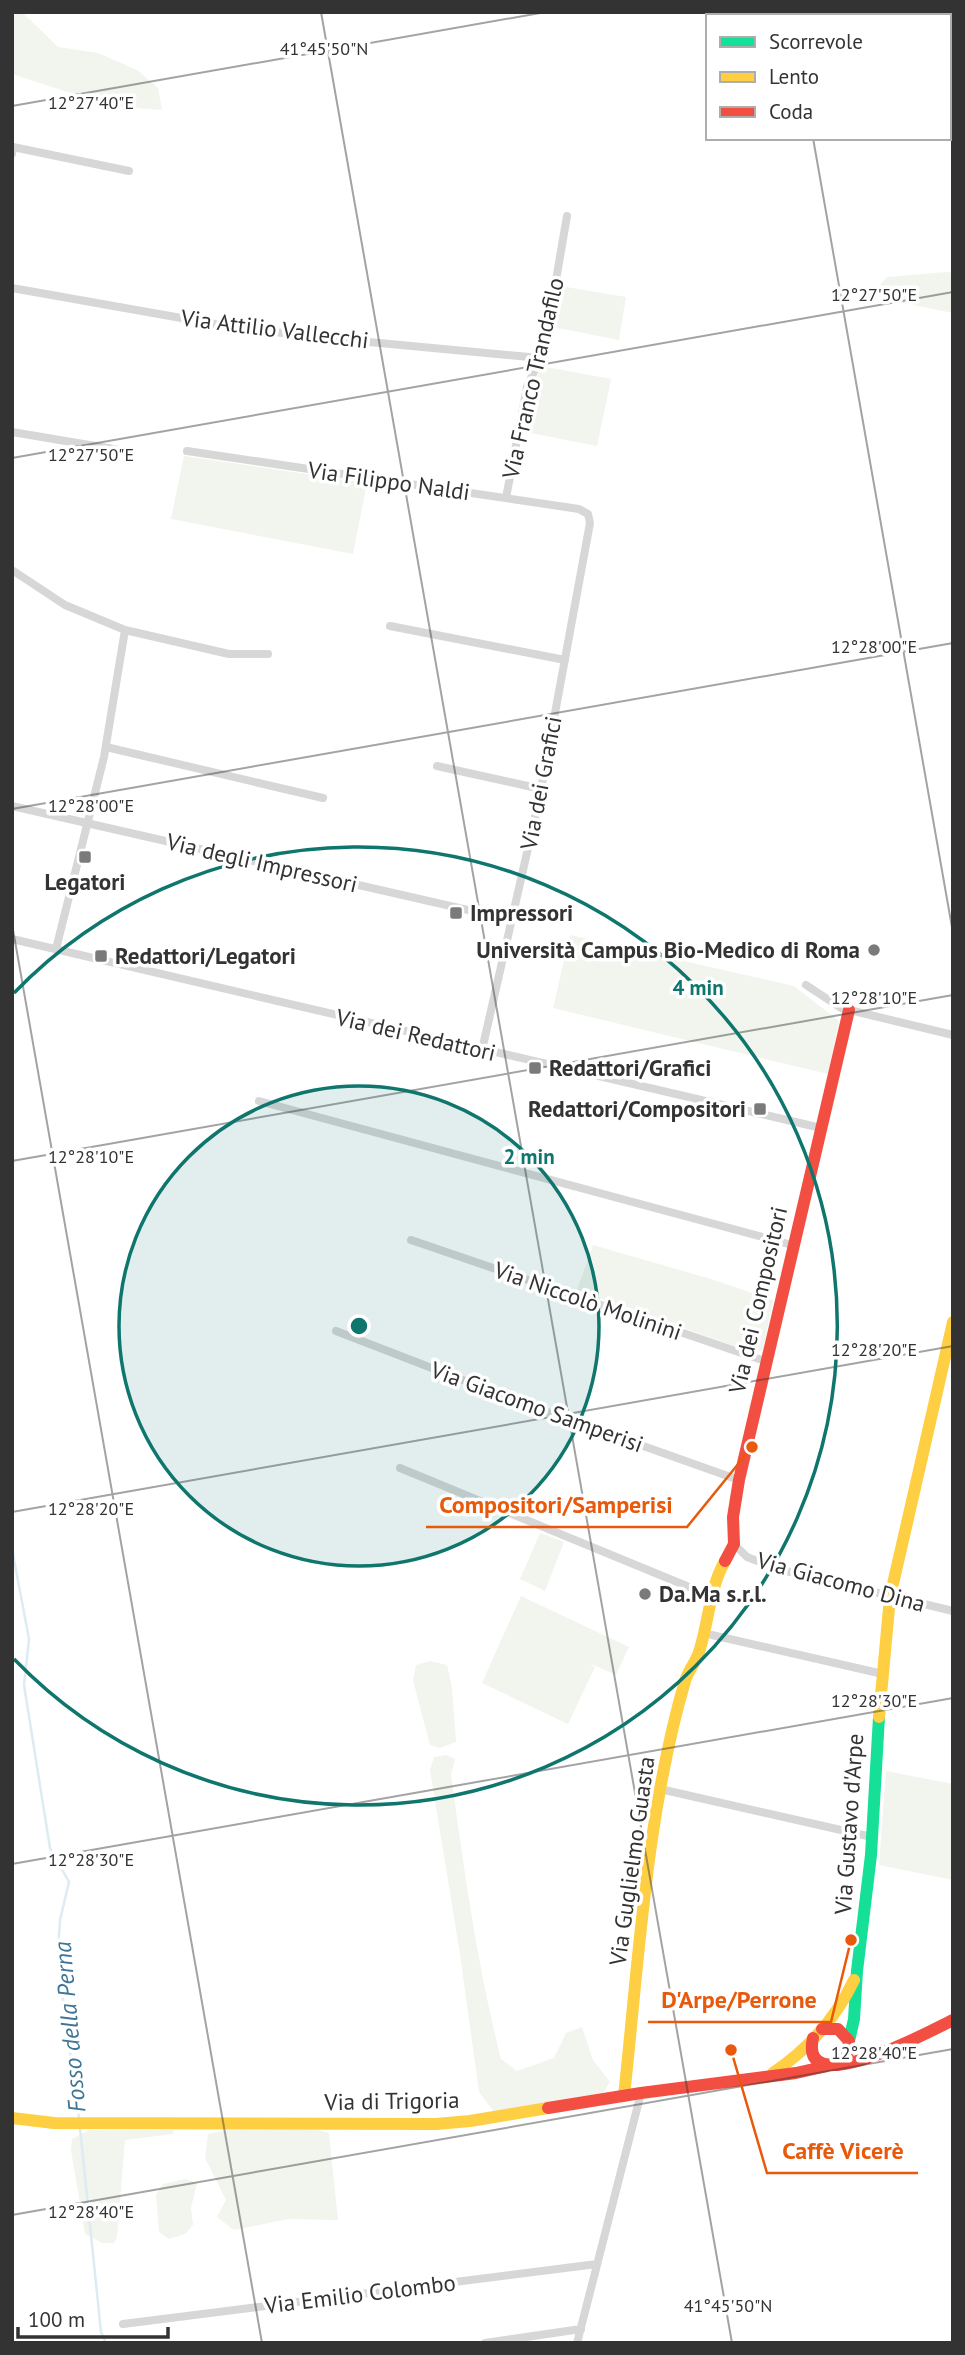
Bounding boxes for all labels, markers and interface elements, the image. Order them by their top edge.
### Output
legend [706,14,951,140]
text: Scorrevole [769,28,863,55]
text: 41°45'50"N [280,37,368,60]
text: Lento [769,63,819,90]
text: 12°27'40"E [48,91,134,114]
text: Coda [769,98,813,125]
street label: Via Franco Trandafilo [495,275,570,482]
text: 12°27'50"E [831,283,917,306]
street label: Via Attilio Vallecchi [179,302,370,354]
text: 12°27'50"E [48,443,134,466]
street label: Via Filippo Naldi [305,455,472,506]
text: 12°28'00"E [831,635,917,658]
street label: Via dei Grafici [513,714,568,853]
text: 12°28'00"E [48,794,134,817]
street label: Via degli Impressori [163,826,360,899]
marker: Legatori [77,849,93,865]
place label: Legatori [45,867,125,896]
place label: Impressori [470,898,573,927]
marker: Impressori [448,905,464,921]
place label: Università Campus Bio-Medico di Roma [476,935,860,964]
place label: Redattori/Legatori [115,941,296,970]
marker: Università Campus Bio-Medico di Roma [866,942,882,958]
marker: Redattori/Legatori [93,948,109,964]
text: 4 min [672,974,724,1001]
text: 12°28'10"E [831,986,917,1009]
street label: Via dei Redattori [333,1002,499,1067]
place label: Redattori/Grafici [549,1053,711,1082]
marker: Redattori/Grafici [527,1060,543,1076]
place label: Redattori/Compositori [528,1094,746,1123]
marker: Redattori/Compositori [752,1101,768,1117]
text: 2 min [503,1143,555,1170]
text: 12°28'10"E [48,1145,134,1168]
street label: Via dei Compositori [722,1204,793,1397]
street label: Via Niccolò Molinini [490,1255,686,1346]
centre of rings [347,1314,371,1338]
text: 12°28'20"E [831,1338,917,1361]
street label: Via Giacomo Samperisi [426,1354,647,1458]
callout: Compositori/Samperisi [426,1482,687,1527]
text: Compositori/Samperisi [439,1489,673,1520]
text: 12°28'20"E [48,1497,134,1520]
street label: Via Giacomo Dina [753,1545,928,1618]
place label: Da.Ma s.r.l. [659,1579,767,1608]
marker: Da.Ma s.r.l. [637,1586,653,1602]
text: 12°28'30"E [831,1689,917,1712]
street label: Via Gustavo d'Arpe [828,1732,869,1916]
street label: Via Guglielmo Guasta [602,1755,661,1968]
text: 12°28'30"E [48,1848,134,1871]
water label: Fosso della Perna [47,1940,92,2114]
callout: D'Arpe/Perrone [648,1977,831,2022]
text: D'Arpe/Perrone [661,1984,817,2015]
text: 12°28'40"E [831,2041,917,2064]
street label: Via di Trigoria [323,2085,460,2116]
callout: Caffè Vicerè [767,2128,918,2173]
text: Caffè Vicerè [782,2135,904,2166]
text: 12°28'40"E [48,2200,134,2223]
street label: Via Emilio Colombo [262,2267,457,2320]
text: 41°45'50"N [684,2294,772,2317]
scale bar [18,2296,168,2340]
text: 100 m [28,2306,85,2333]

